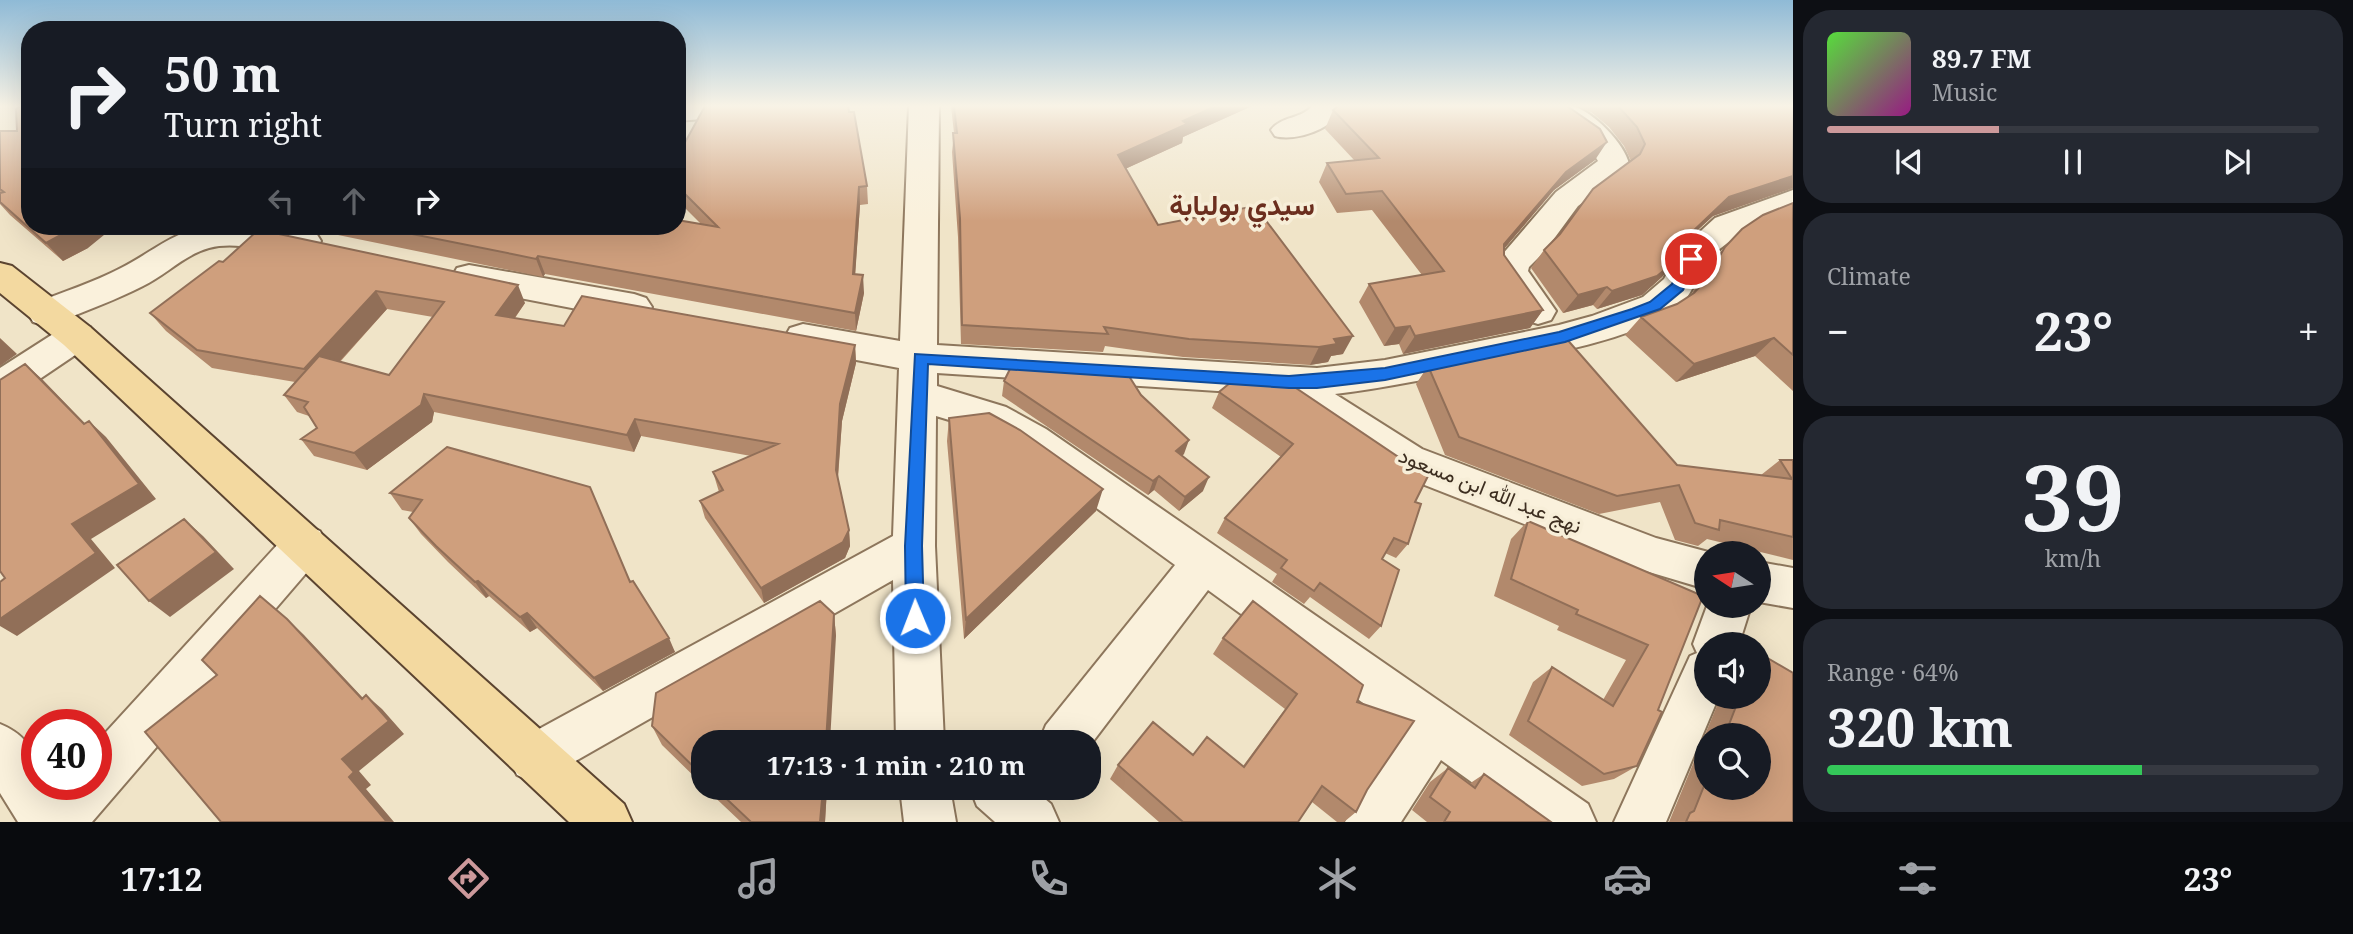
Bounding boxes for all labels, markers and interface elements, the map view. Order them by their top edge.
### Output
text: 50 m [164,40,280,106]
text: 89.7 FM [1932,40,2031,76]
icon: right [49,49,140,140]
text: Music [1932,76,1997,108]
text: Turn right [164,103,322,146]
icon: previous [1890,143,1928,181]
icon: pause [2054,143,2092,181]
icon: next [2218,143,2256,181]
icon: left [262,182,300,220]
icon: ahead [335,182,373,220]
icon: right [408,182,446,220]
district label: سيدي بولبابة [1169,185,1315,229]
pin [1661,229,1721,289]
icon: arrive [1672,240,1710,278]
text: Climate [1827,260,1911,292]
text: 23° [2034,295,2113,366]
text: − [1827,305,1849,357]
text: + [2298,305,2319,357]
text: 39 [2022,434,2124,558]
street label: نهج عبد الله ابن مسعود [1394,441,1586,541]
north arrow [1694,541,1771,618]
map controls [1694,541,1771,800]
text: km/h [2045,542,2101,574]
position arrow [878,581,952,655]
button: sound [1694,632,1771,709]
text: Range · 64% [1827,656,1959,688]
text: 320 km [1827,691,2013,762]
speed limit sign: 40 [21,709,112,800]
button: search [1694,723,1771,800]
text: 17:13 · 1 min · 210 m [766,747,1026,783]
icon: directions [444,854,493,903]
icon: music [734,854,783,903]
icon: phone [1024,854,1073,903]
icon: climate [1313,854,1362,903]
icon: car [1603,854,1652,903]
icon: filters [1893,854,1942,903]
text: 17:12 [120,857,203,900]
text: 23° [2183,857,2232,900]

